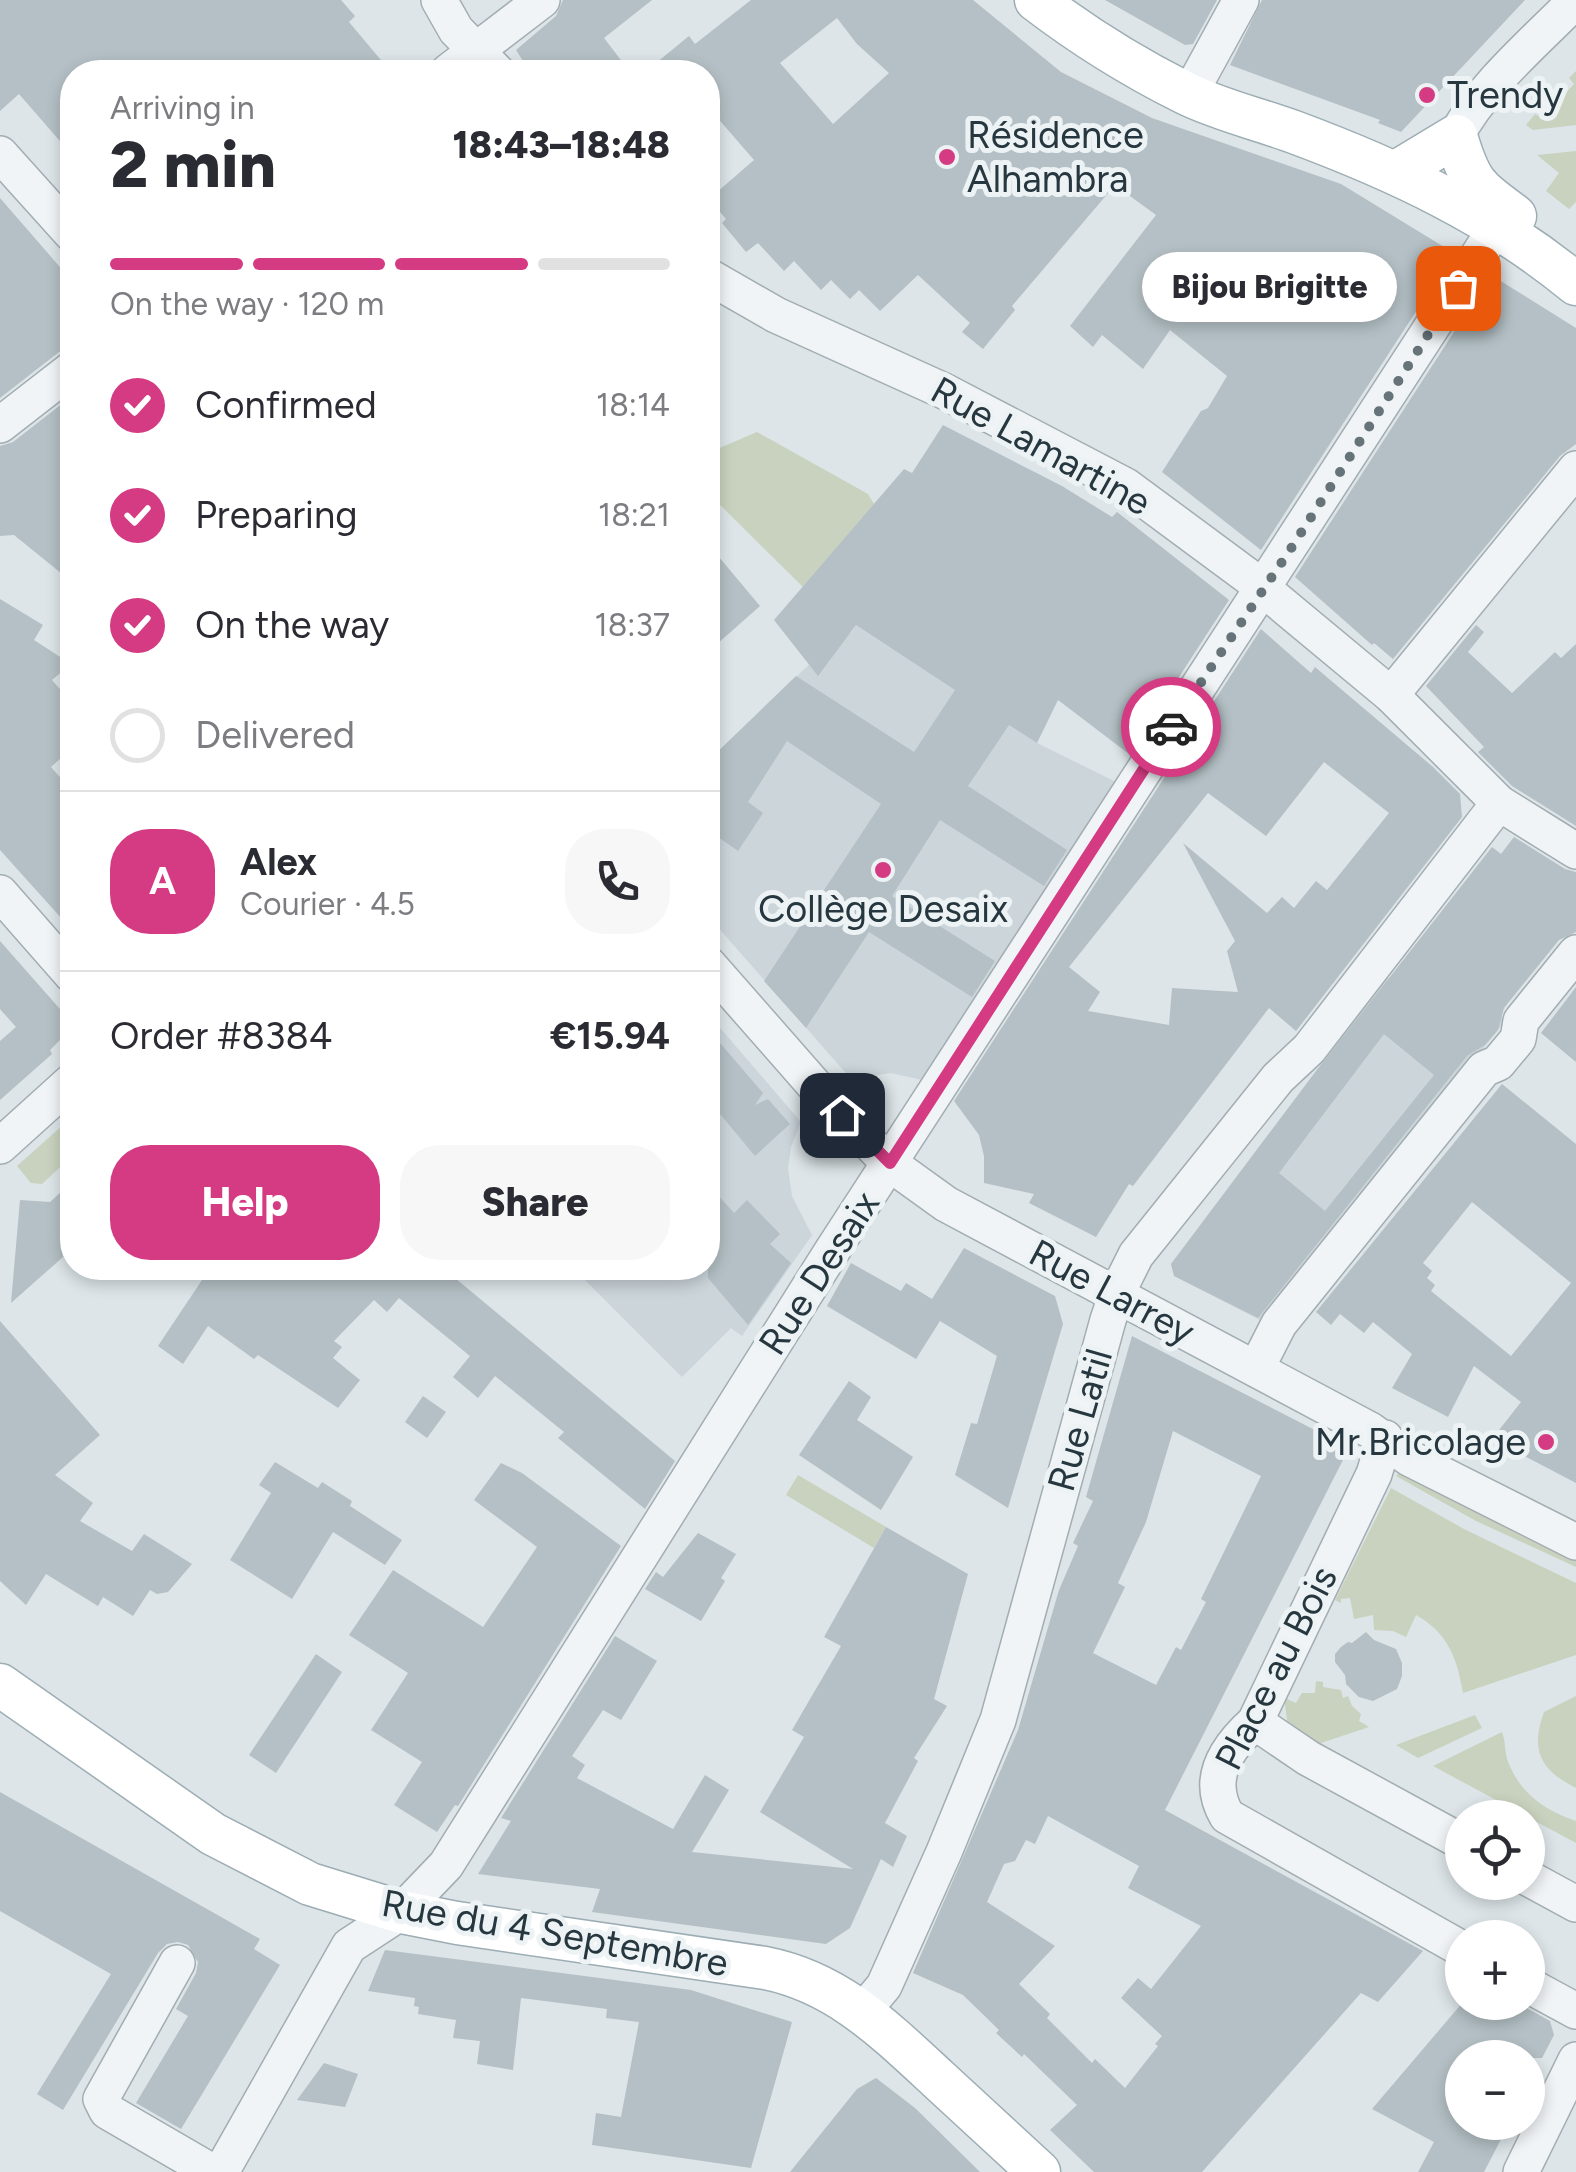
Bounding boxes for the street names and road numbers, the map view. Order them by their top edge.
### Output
street label: Rue Lamartine [923,367,1159,525]
street label: Rue Desaix [749,1182,889,1364]
street label: Rue Larrey [1022,1229,1202,1355]
street label: Rue Latil [1038,1344,1122,1496]
street label: Place au Bois [1205,1559,1347,1777]
street label: Rue du 4 Septembre [378,1880,732,1986]

